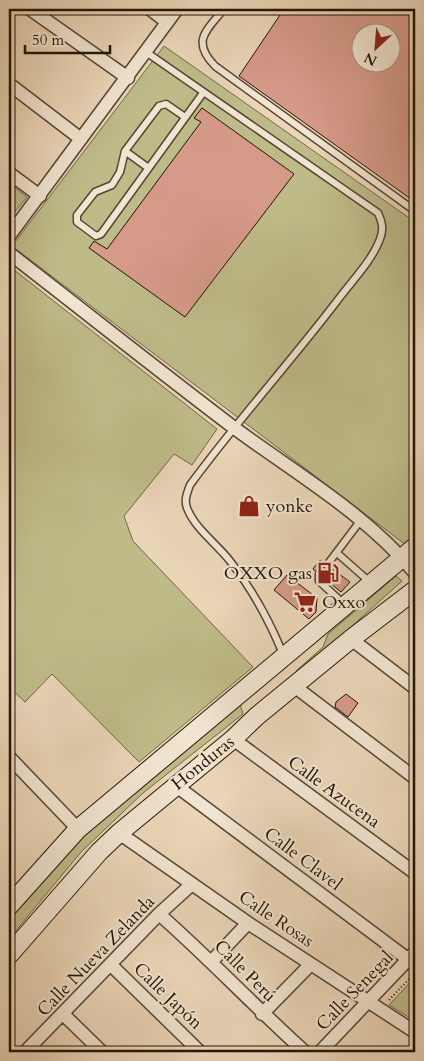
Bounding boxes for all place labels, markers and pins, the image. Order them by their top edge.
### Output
shop icon: yonke [236,493,262,519]
place label: yonke [265,494,313,519]
fuel station icon: OXXO gas [315,560,341,586]
place label: OXXO gas [224,561,312,586]
supermarket icon: Oxxo [292,589,318,615]
place label: Oxxo [322,590,365,615]

